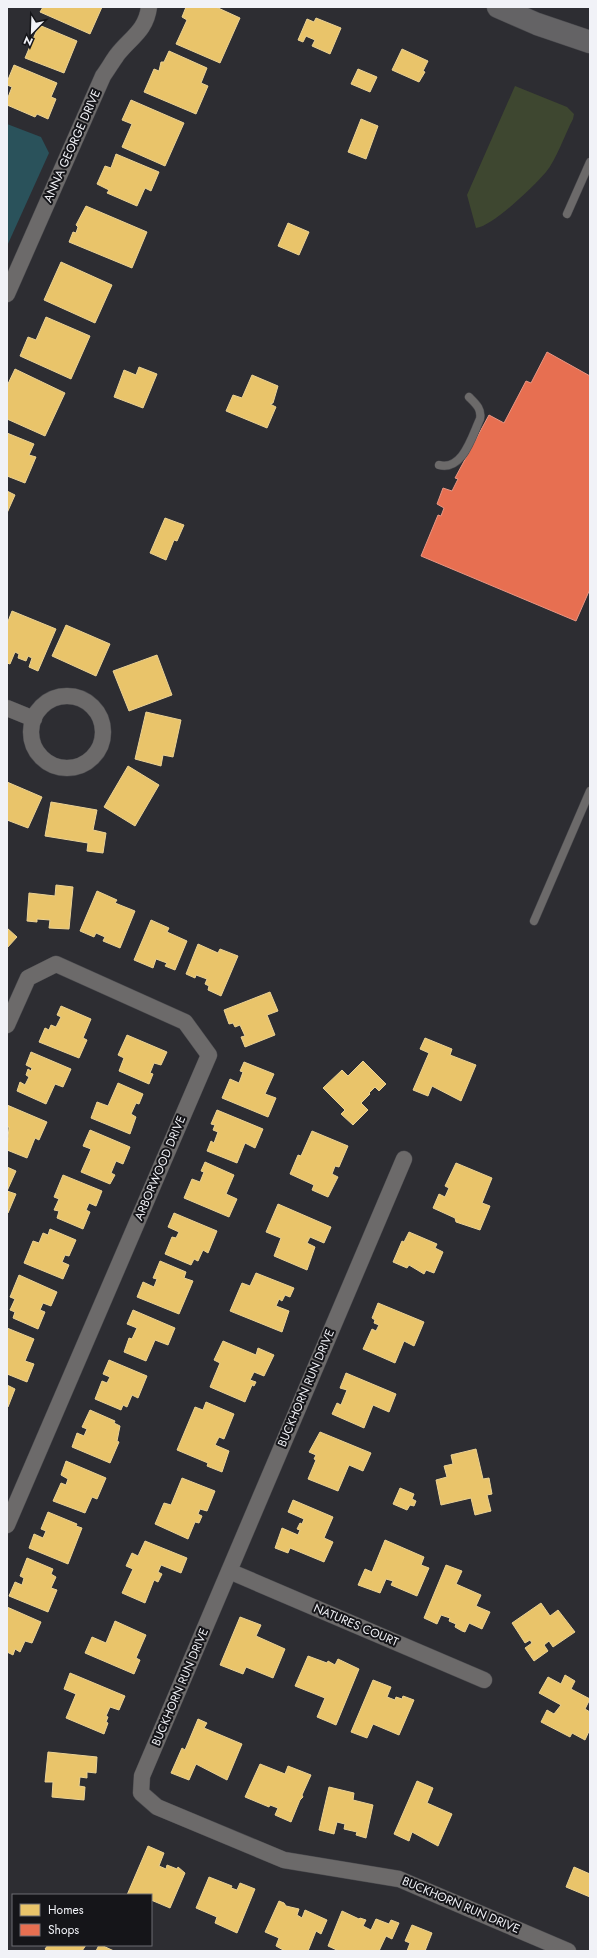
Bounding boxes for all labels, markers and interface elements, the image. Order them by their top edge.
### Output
north arrow [12,12,52,52]
text: N [21,32,35,50]
street label: ANNA GEORGE DRIVE [39,87,105,205]
street label: ARBORWOOD DRIVE [130,1113,190,1223]
street label: BUCKHORN RUN DRIVE [273,1326,339,1450]
street label: NATURES COURT [311,1599,402,1651]
street label: BUCKHORN RUN DRIVE [147,1625,213,1749]
street label: BUCKHORN RUN DRIVE [399,1872,523,1938]
legend [12,1894,152,1946]
text: Homes [48,1901,84,1919]
text: Shops [48,1921,79,1939]

